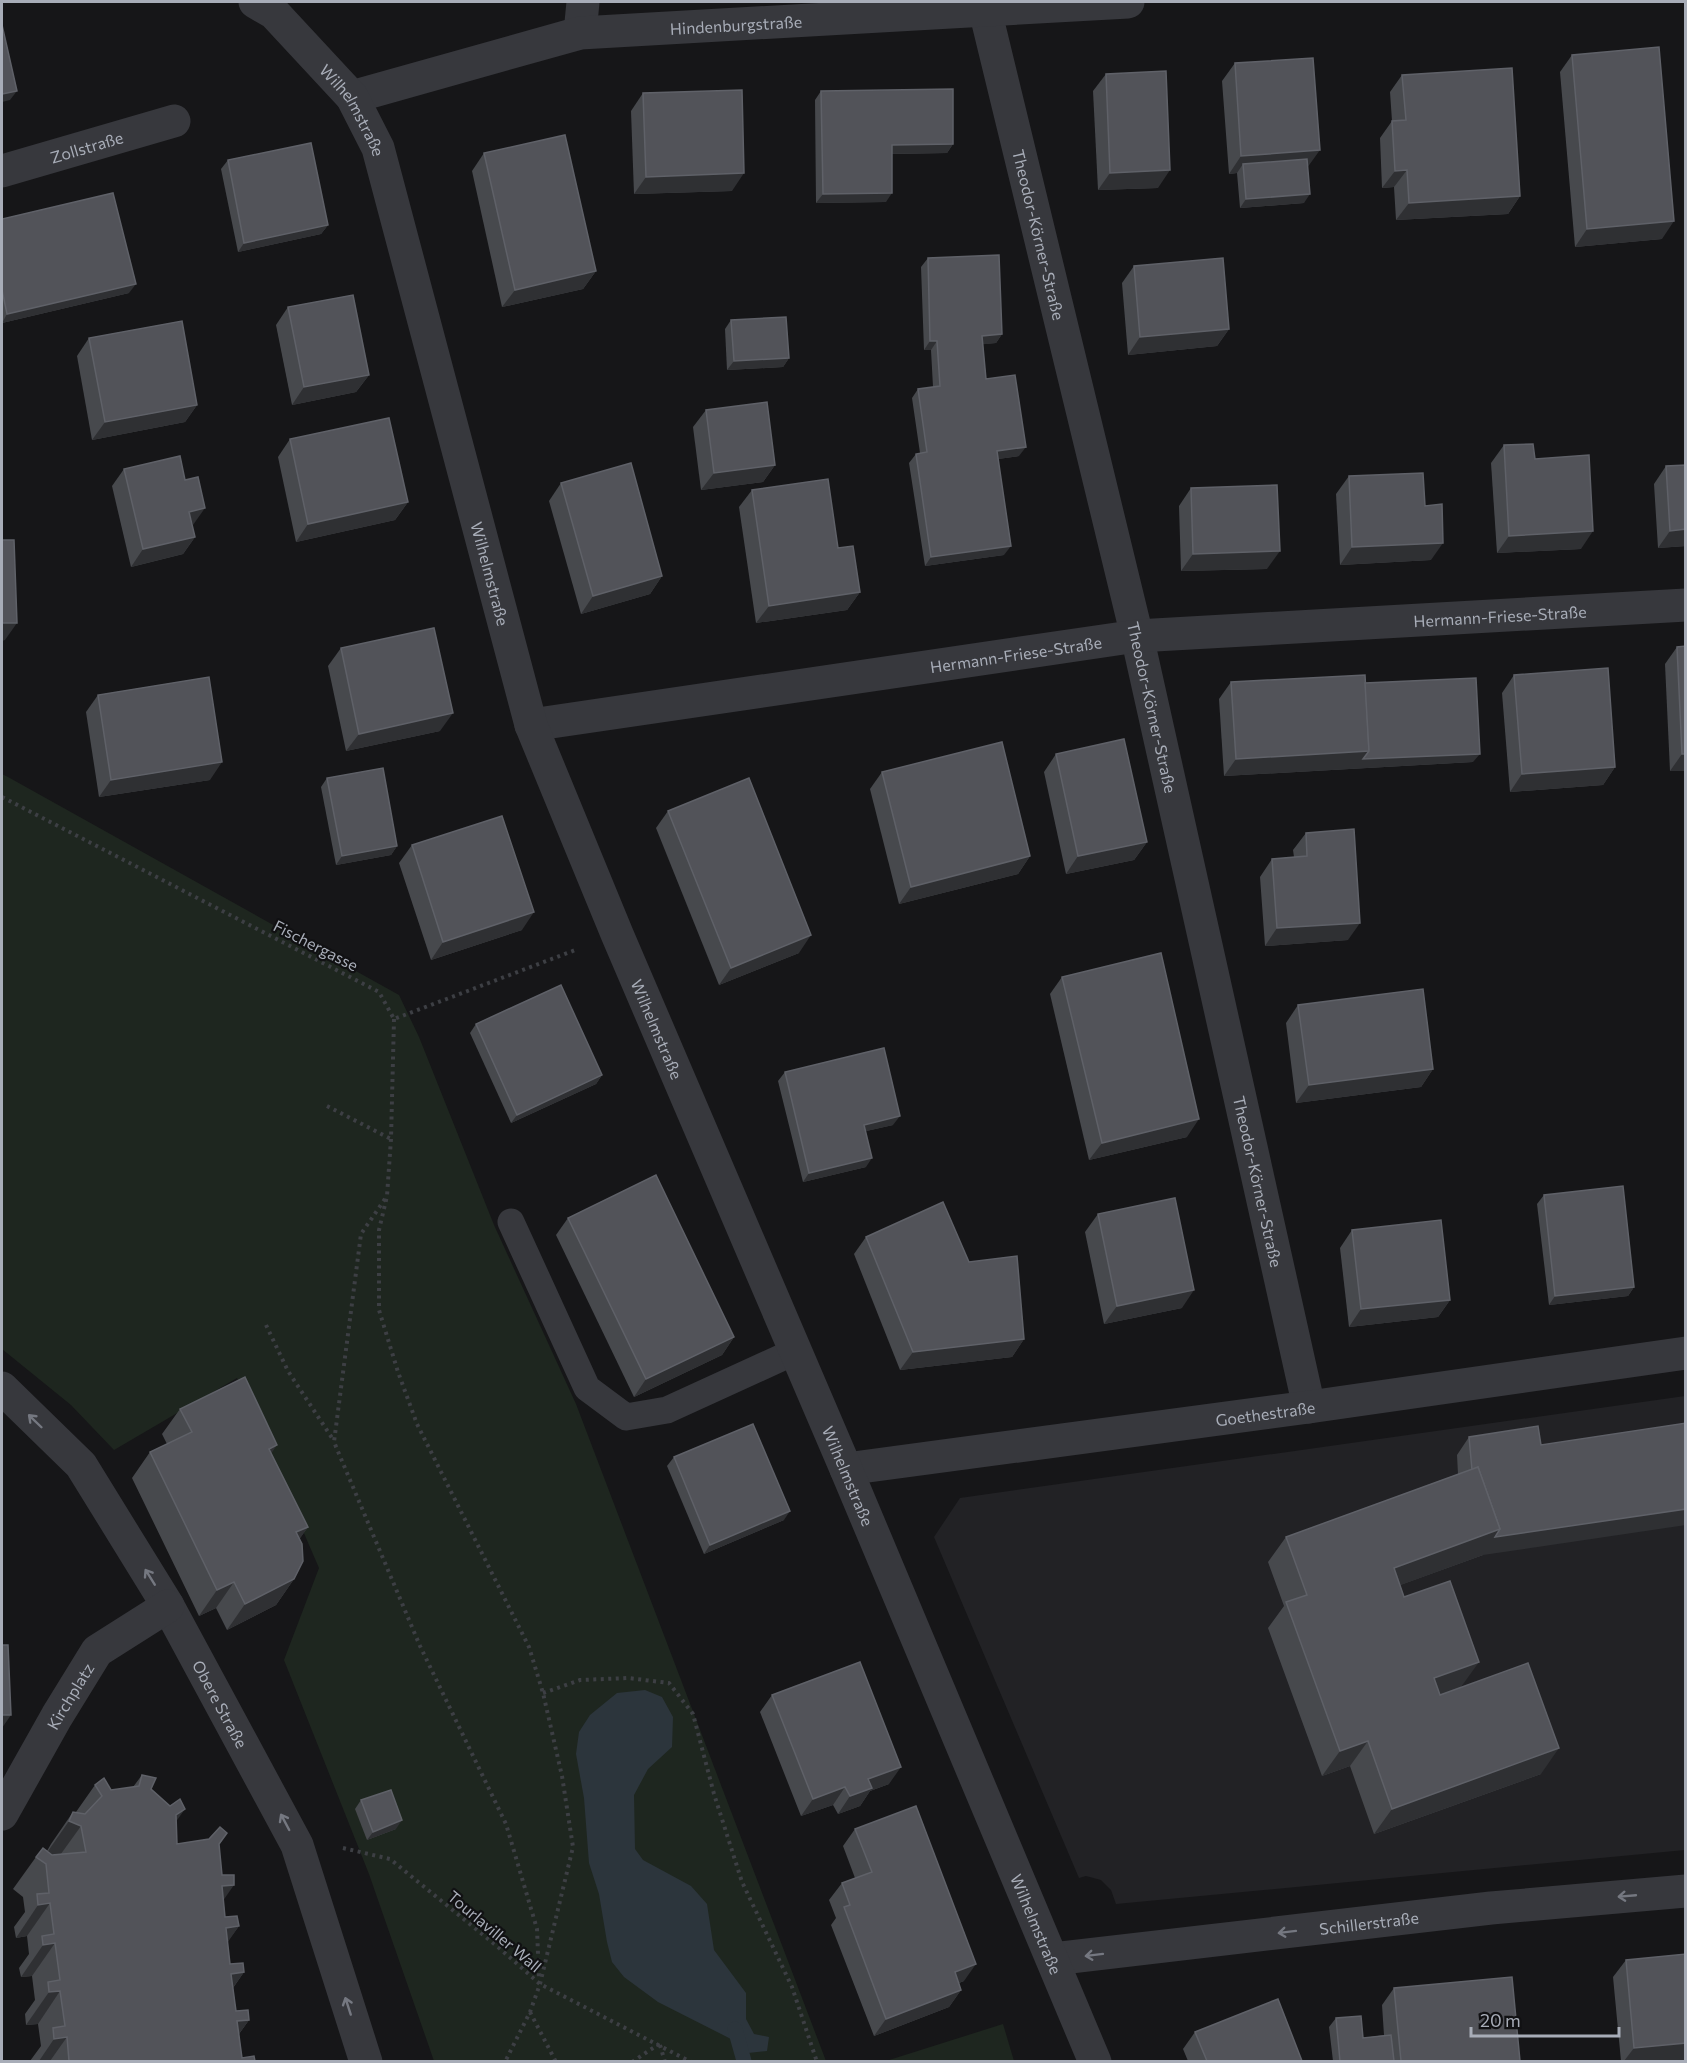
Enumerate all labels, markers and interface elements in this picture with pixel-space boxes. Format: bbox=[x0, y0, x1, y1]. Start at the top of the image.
street label: Hindenburgstraße bbox=[669, 11, 802, 37]
street label: Wilhelmstraße bbox=[316, 60, 389, 158]
street label: Zollstraße bbox=[48, 127, 125, 166]
street label: Theodor-Körner-Straße bbox=[1010, 147, 1069, 322]
street label: Wilhelmstraße bbox=[468, 519, 514, 628]
street label: Hermann-Friese-Straße bbox=[1413, 601, 1587, 630]
street label: Theodor-Körner-Straße bbox=[1124, 620, 1181, 795]
street label: Hermann-Friese-Straße bbox=[929, 632, 1103, 676]
street label: Fischergasse bbox=[271, 916, 361, 974]
street label: Wilhelmstraße bbox=[628, 976, 687, 1082]
street label: Theodor-Körner-Straße bbox=[1230, 1094, 1287, 1269]
street label: Goethestraße bbox=[1214, 1397, 1316, 1429]
one-way arrow bbox=[28, 1414, 43, 1429]
street label: Wilhelmstraße bbox=[819, 1423, 878, 1529]
one-way arrow bbox=[144, 1569, 157, 1586]
street label: Obere Straße bbox=[189, 1656, 252, 1751]
street label: Kirchplatz bbox=[42, 1659, 97, 1733]
one-way arrow bbox=[279, 1814, 291, 1831]
street label: Wilhelmstraße bbox=[1008, 1871, 1066, 1977]
street label: Tourlaviller Wall bbox=[444, 1886, 546, 1976]
one-way arrow bbox=[1618, 1891, 1638, 1902]
street label: Schillerstraße bbox=[1318, 1907, 1420, 1937]
one-way arrow bbox=[1278, 1926, 1298, 1937]
one-way arrow bbox=[1084, 1949, 1104, 1960]
one-way arrow bbox=[342, 1997, 353, 2016]
scale bar bbox=[1471, 2000, 1620, 2038]
text: 20 m bbox=[1480, 2009, 1521, 2031]

